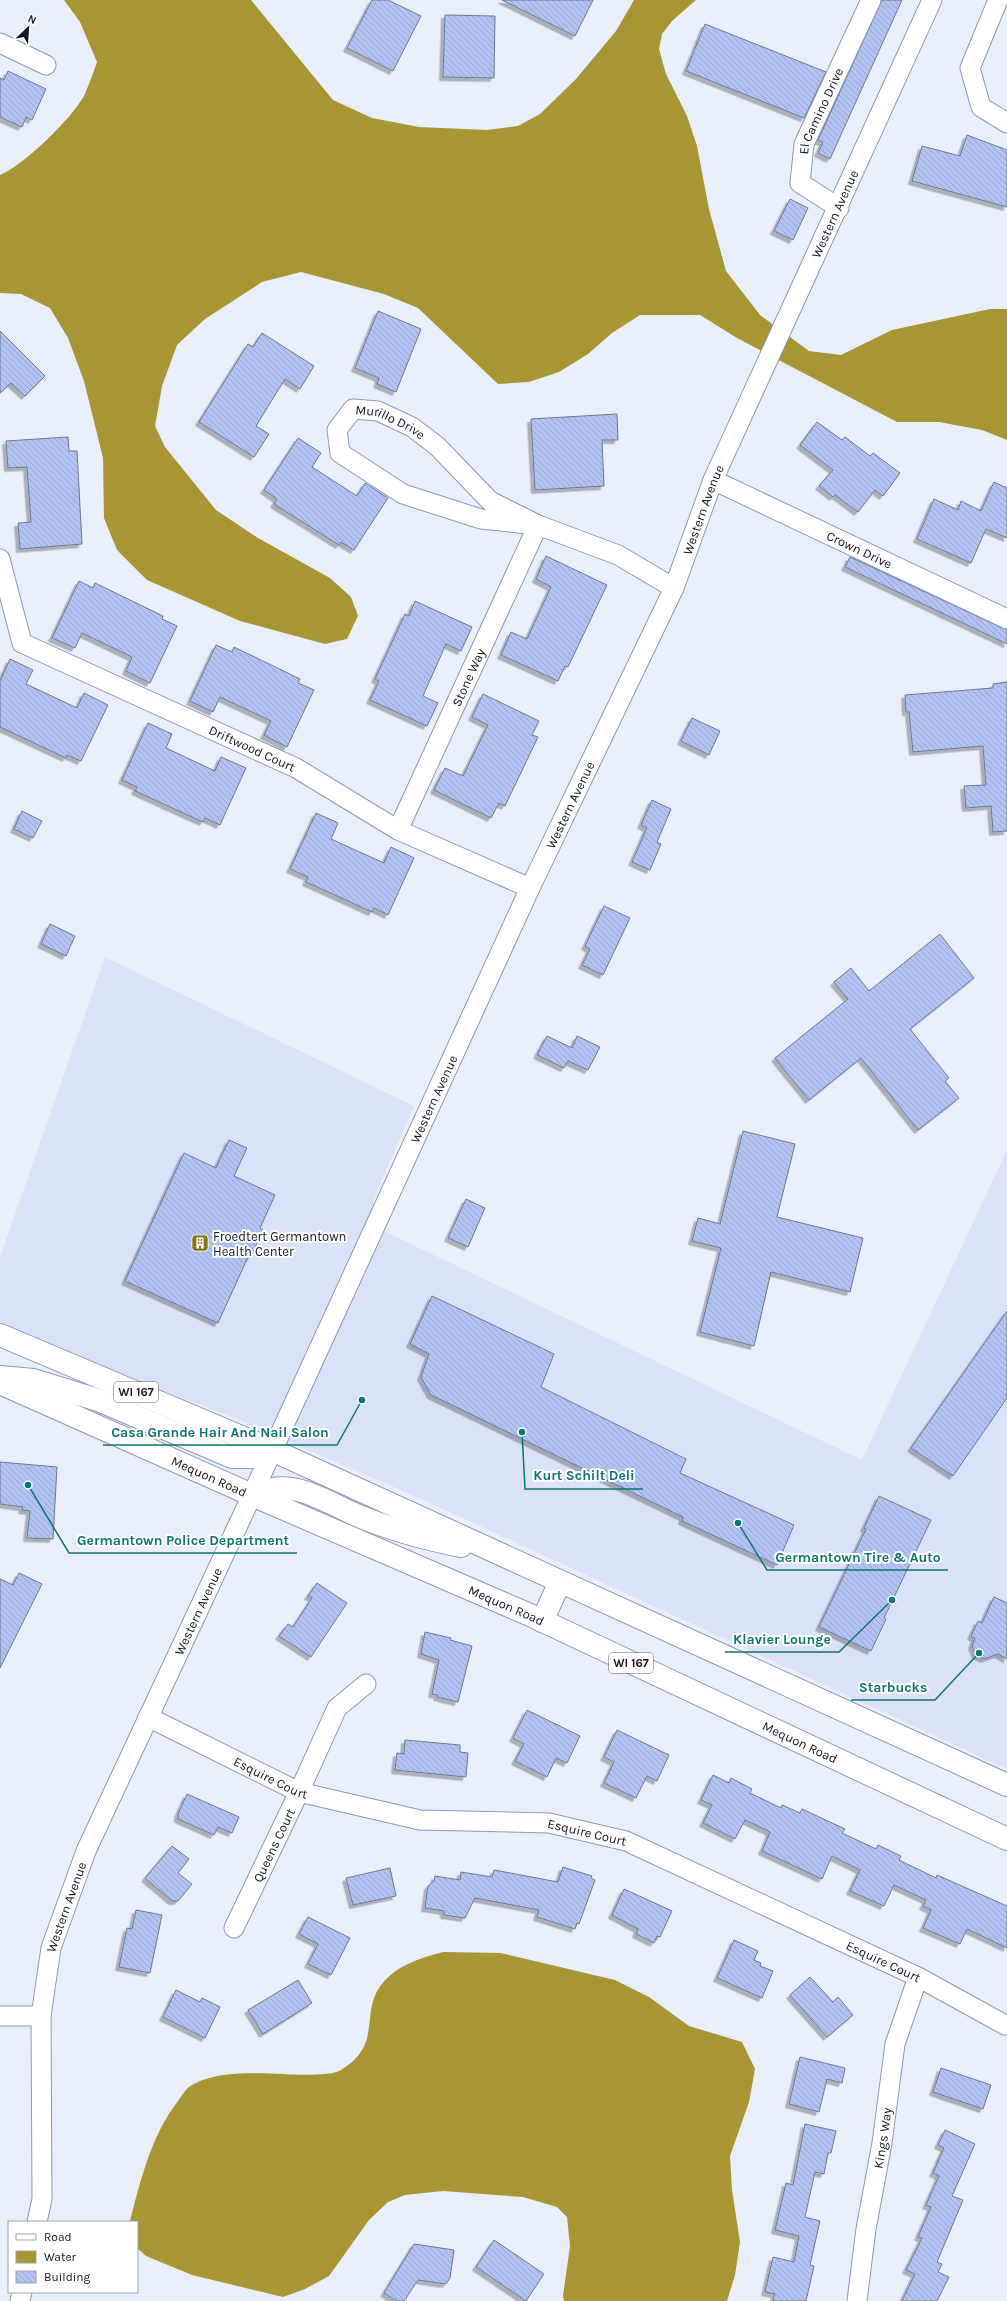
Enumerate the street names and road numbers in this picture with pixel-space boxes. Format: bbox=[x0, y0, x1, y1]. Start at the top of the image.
street label: El Camino Drive bbox=[796, 65, 847, 155]
street label: Western Avenue bbox=[808, 167, 862, 260]
street label: Murillo Drive bbox=[355, 402, 428, 443]
street label: Western Avenue bbox=[680, 462, 727, 557]
street label: Crown Drive bbox=[824, 528, 895, 572]
street label: Stone Way bbox=[449, 646, 488, 709]
street label: Driftwood Court bbox=[206, 722, 298, 775]
street label: Western Avenue bbox=[543, 759, 598, 851]
street label: Western Avenue bbox=[407, 1052, 461, 1145]
road number: WI 167 bbox=[114, 1382, 158, 1402]
street label: Mequon Road bbox=[169, 1453, 249, 1500]
street label: Western Avenue bbox=[171, 1565, 225, 1658]
street label: Mequon Road bbox=[466, 1582, 547, 1629]
road number: WI 167 bbox=[609, 1653, 653, 1673]
street label: Mequon Road bbox=[760, 1718, 840, 1766]
street label: Esquire Court bbox=[231, 1754, 309, 1802]
street label: Queens Court bbox=[250, 1806, 298, 1885]
street label: Esquire Court bbox=[546, 1816, 628, 1849]
street label: Western Avenue bbox=[43, 1860, 90, 1954]
street label: Esquire Court bbox=[844, 1938, 923, 1985]
street label: Kings Way bbox=[870, 2107, 895, 2170]

